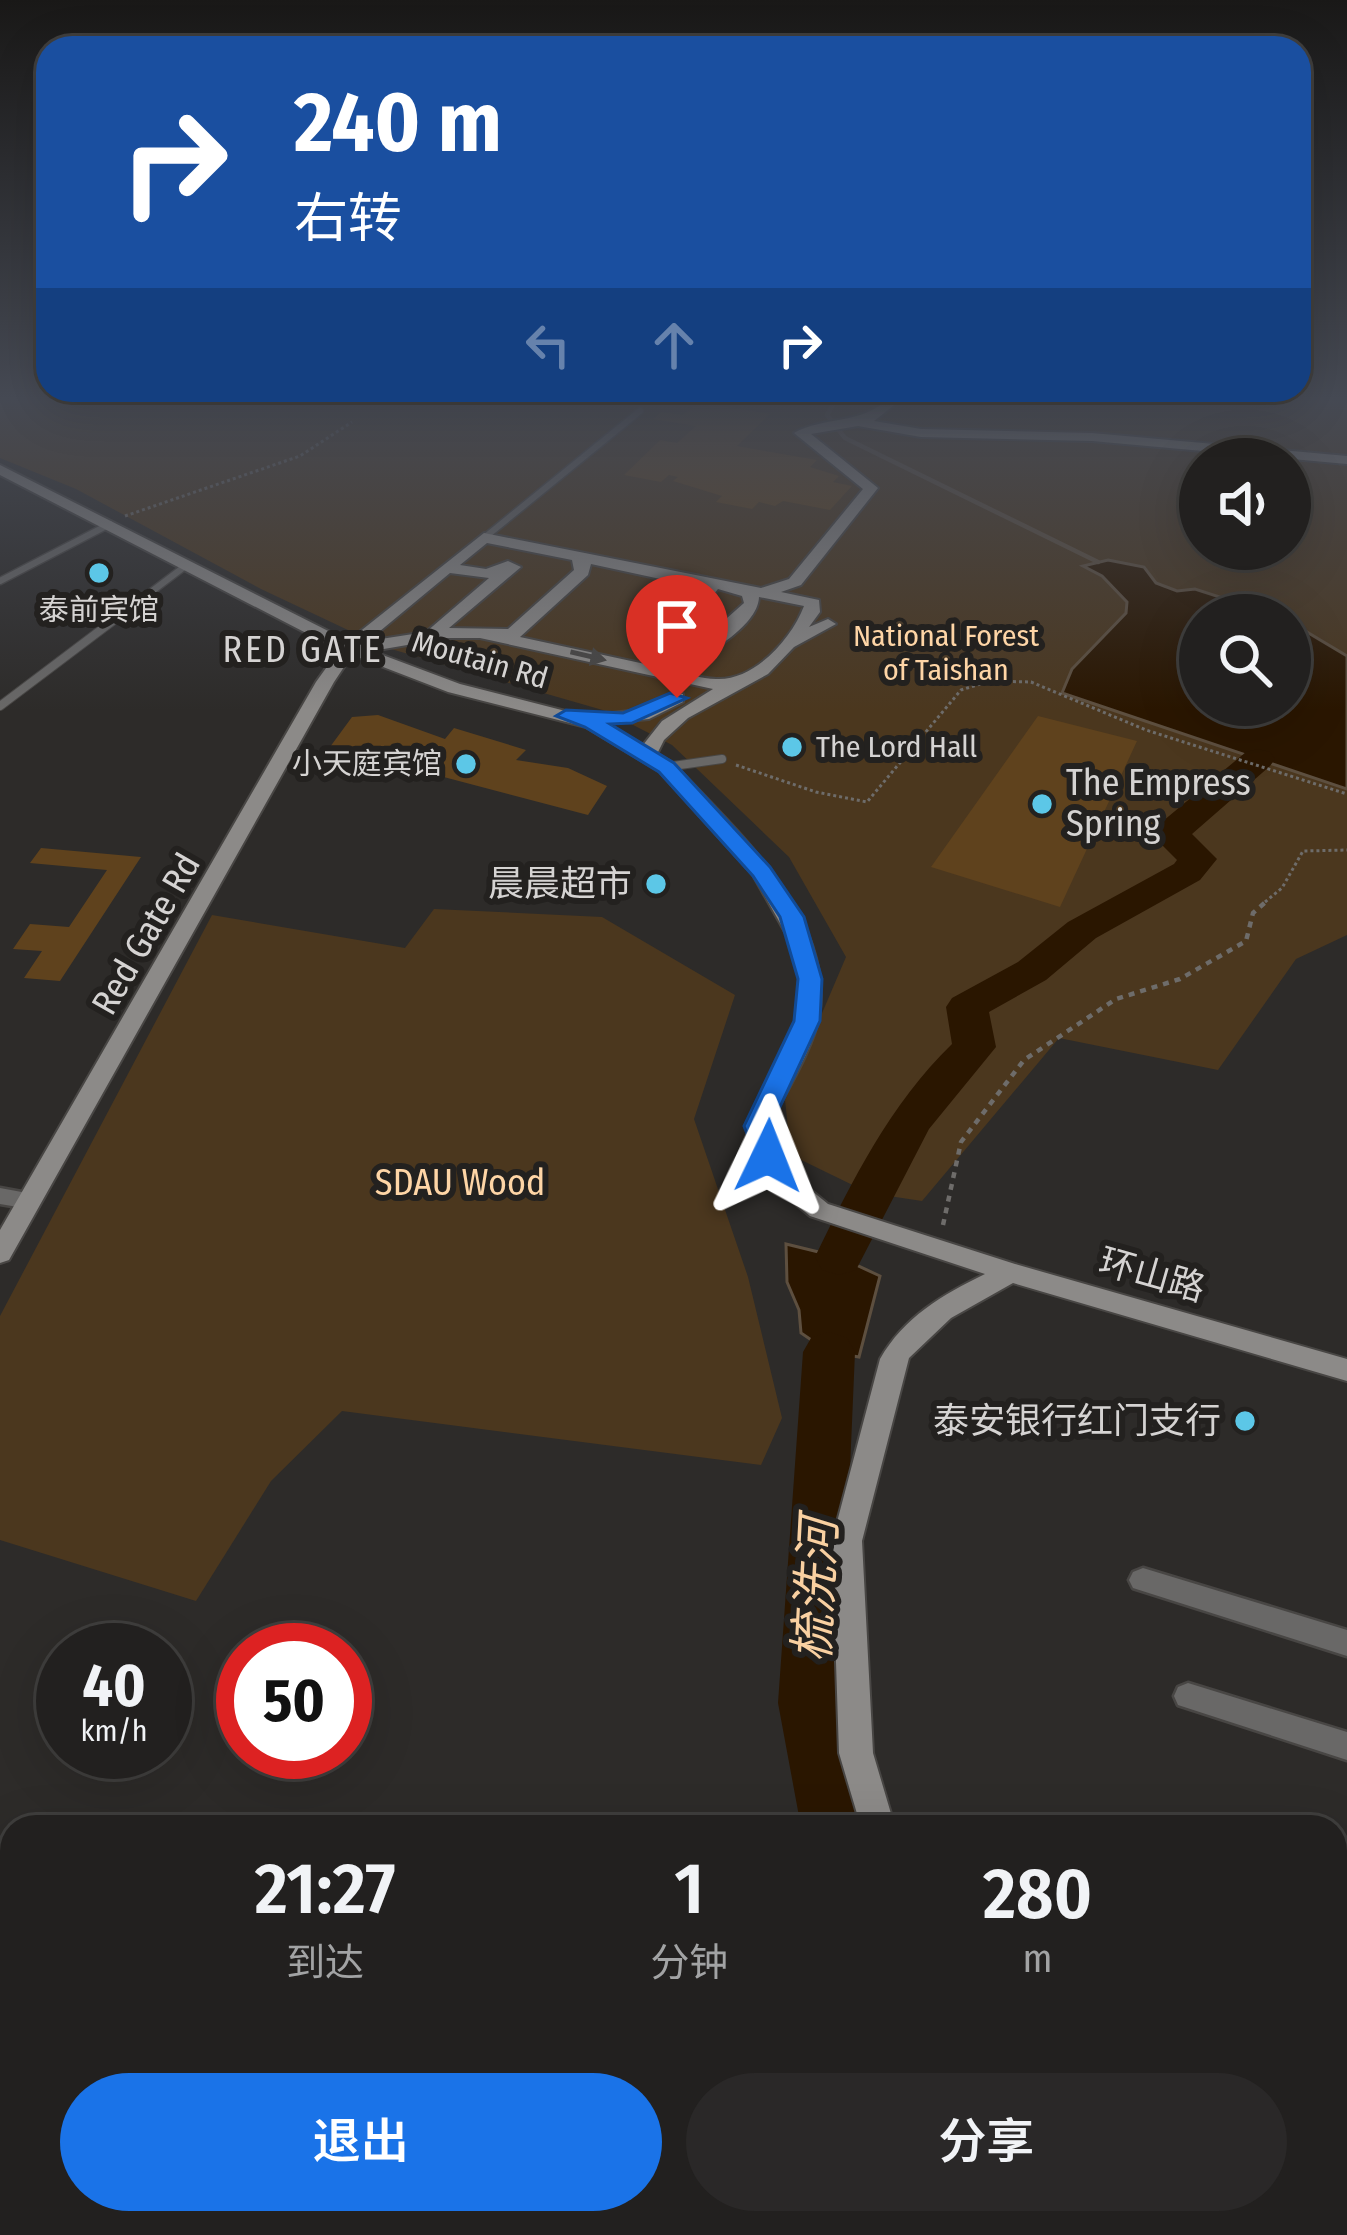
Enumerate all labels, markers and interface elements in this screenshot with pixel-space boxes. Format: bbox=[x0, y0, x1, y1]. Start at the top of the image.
text: 240 m bbox=[294, 72, 502, 173]
icon: right bbox=[96, 84, 252, 240]
text: 右转 bbox=[294, 187, 402, 251]
icon: left bbox=[515, 312, 581, 378]
icon: ahead bbox=[641, 312, 707, 378]
icon: right bbox=[767, 312, 833, 378]
map controls bbox=[1179, 438, 1311, 726]
button: sound bbox=[1179, 438, 1311, 570]
marker: 泰前宾馆 bbox=[86, 560, 112, 586]
pin bbox=[626, 575, 728, 698]
place label: 泰前宾馆 bbox=[39, 592, 159, 628]
icon: arrive bbox=[644, 593, 710, 659]
button: search bbox=[1179, 594, 1311, 726]
park label: National Forest of Taishan bbox=[853, 618, 1039, 688]
street label: Moutain Rd bbox=[408, 623, 552, 697]
district label: RED GATE bbox=[222, 628, 384, 672]
one-way arrow bbox=[570, 648, 608, 667]
place label: The Lord Hall bbox=[816, 729, 977, 765]
marker: The Lord Hall bbox=[779, 734, 805, 760]
place label: 小天庭宾馆 bbox=[292, 746, 442, 782]
marker: 小天庭宾馆 bbox=[453, 751, 479, 777]
place label: The Empress Spring bbox=[1066, 761, 1251, 846]
marker: The Empress Spring bbox=[1029, 791, 1055, 817]
street label: Red Gate Rd bbox=[82, 846, 210, 1022]
place label: 晨晨超市 bbox=[488, 862, 632, 906]
marker: 晨晨超市 bbox=[643, 871, 669, 897]
position arrow bbox=[705, 1093, 831, 1219]
park label: SDAU Wood bbox=[375, 1161, 545, 1205]
street label: 环山路 bbox=[1094, 1239, 1210, 1311]
place label: 泰安银行红门支行 bbox=[933, 1399, 1221, 1443]
marker: 泰安银行红门支行 bbox=[1232, 1408, 1258, 1434]
water label: 梳洗河 bbox=[783, 1509, 849, 1663]
speed limit sign: 50 bbox=[216, 1623, 372, 1779]
text: 40 bbox=[82, 1650, 146, 1722]
text: km/h bbox=[81, 1713, 147, 1749]
text: 21:27 bbox=[255, 1846, 396, 1932]
text: 1 bbox=[674, 1846, 704, 1932]
text: 280 bbox=[983, 1851, 1092, 1937]
text: m bbox=[1023, 1936, 1053, 1982]
text: 到达 bbox=[286, 1940, 364, 1986]
text: 分钟 bbox=[650, 1940, 728, 1986]
button: 退出 bbox=[60, 2073, 662, 2211]
button: 分享 bbox=[686, 2073, 1287, 2211]

